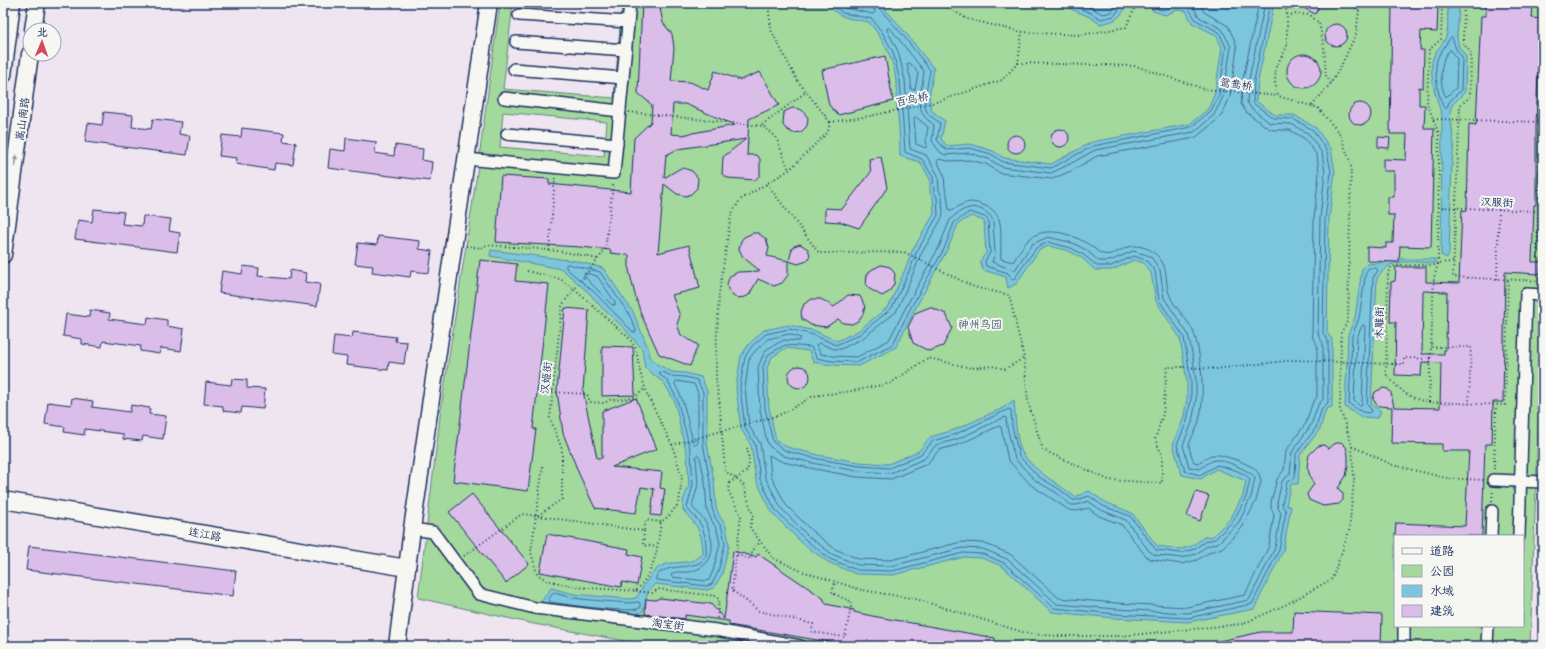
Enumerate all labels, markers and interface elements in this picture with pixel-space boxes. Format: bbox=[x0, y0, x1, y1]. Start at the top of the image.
north arrow bbox=[22, 22, 62, 62]
text: 北 bbox=[37, 24, 48, 42]
street label: 鸳鸯桥 bbox=[1218, 74, 1253, 96]
street label: 百鸟桥 bbox=[894, 88, 930, 112]
street label: 嵩山南路 bbox=[11, 96, 35, 142]
one-way arrow bbox=[13, 155, 19, 167]
street label: 汉服街 bbox=[1480, 193, 1515, 213]
street label: 木雕街 bbox=[1371, 305, 1389, 340]
park label: 神州鸟园 bbox=[958, 316, 1002, 334]
street label: 汉姬街 bbox=[536, 360, 558, 395]
street label: 连江路 bbox=[187, 523, 223, 547]
legend bbox=[1394, 535, 1524, 627]
text: 道路 bbox=[1430, 542, 1454, 561]
text: 公园 bbox=[1430, 562, 1454, 581]
text: 水域 bbox=[1430, 582, 1454, 601]
text: 建筑 bbox=[1430, 602, 1454, 621]
street label: 淘宝街 bbox=[650, 614, 686, 636]

